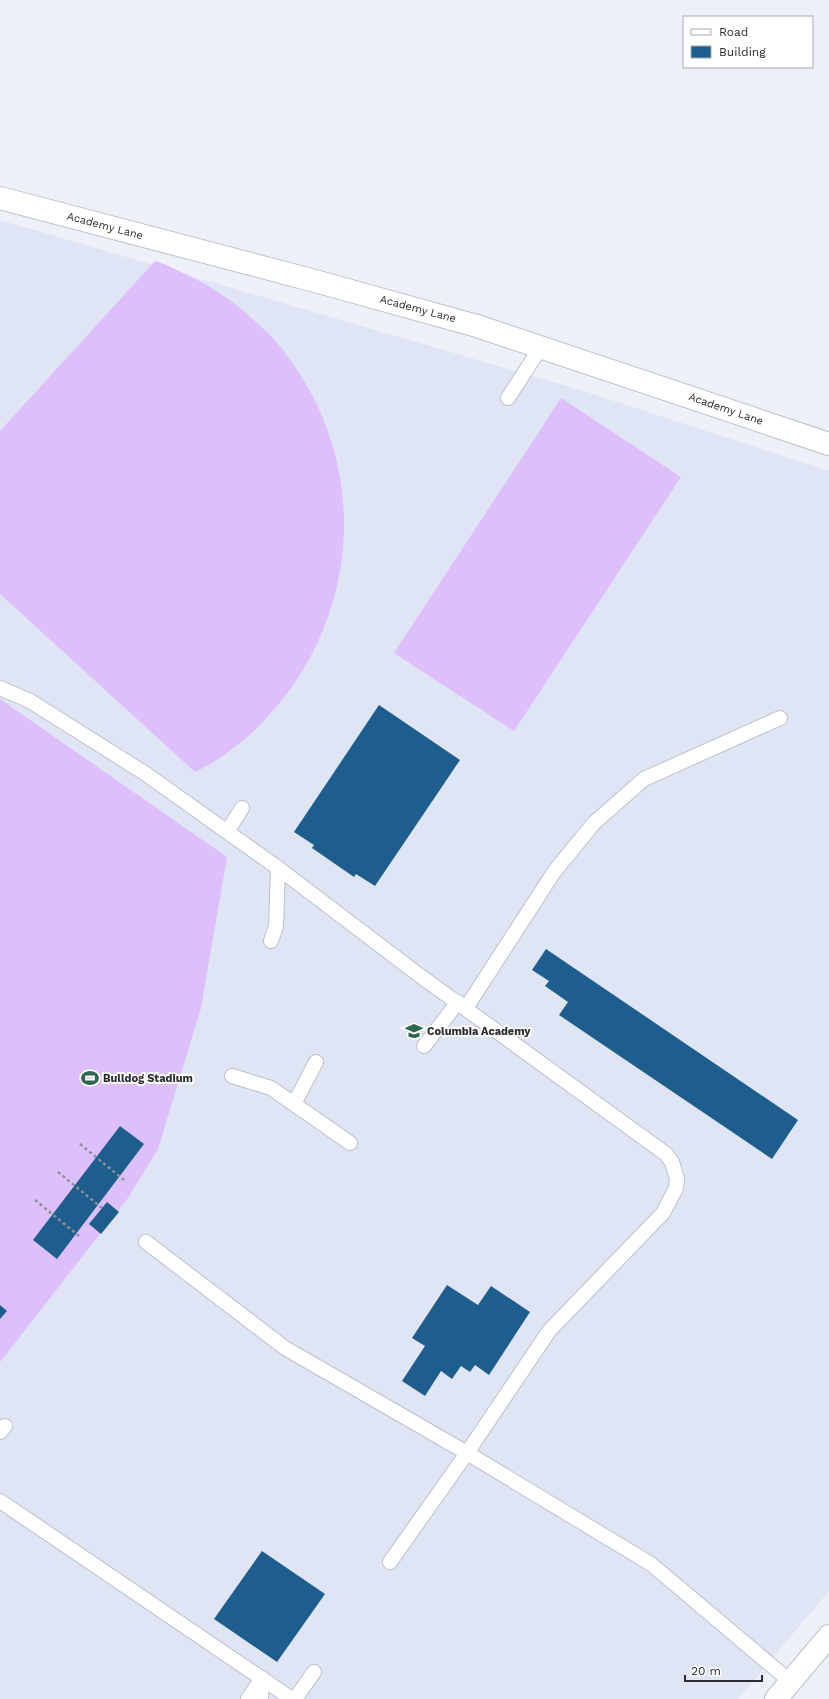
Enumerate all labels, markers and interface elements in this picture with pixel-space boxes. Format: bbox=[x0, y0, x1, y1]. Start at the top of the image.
legend bbox=[683, 16, 813, 68]
text: Road bbox=[719, 25, 748, 39]
text: Building bbox=[719, 45, 766, 59]
street label: Academy Lane bbox=[66, 210, 144, 242]
street label: Academy Lane bbox=[379, 293, 457, 325]
street label: Academy Lane bbox=[687, 390, 765, 428]
school or university icon: Columbia Academy bbox=[404, 1021, 424, 1041]
place label: Columbia Academy bbox=[427, 1025, 531, 1038]
sports icon: Bulldog Stadium bbox=[80, 1068, 100, 1088]
place label: Bulldog Stadium bbox=[103, 1072, 193, 1085]
scale bar bbox=[685, 1657, 762, 1683]
text: 20 m bbox=[691, 1664, 721, 1678]

